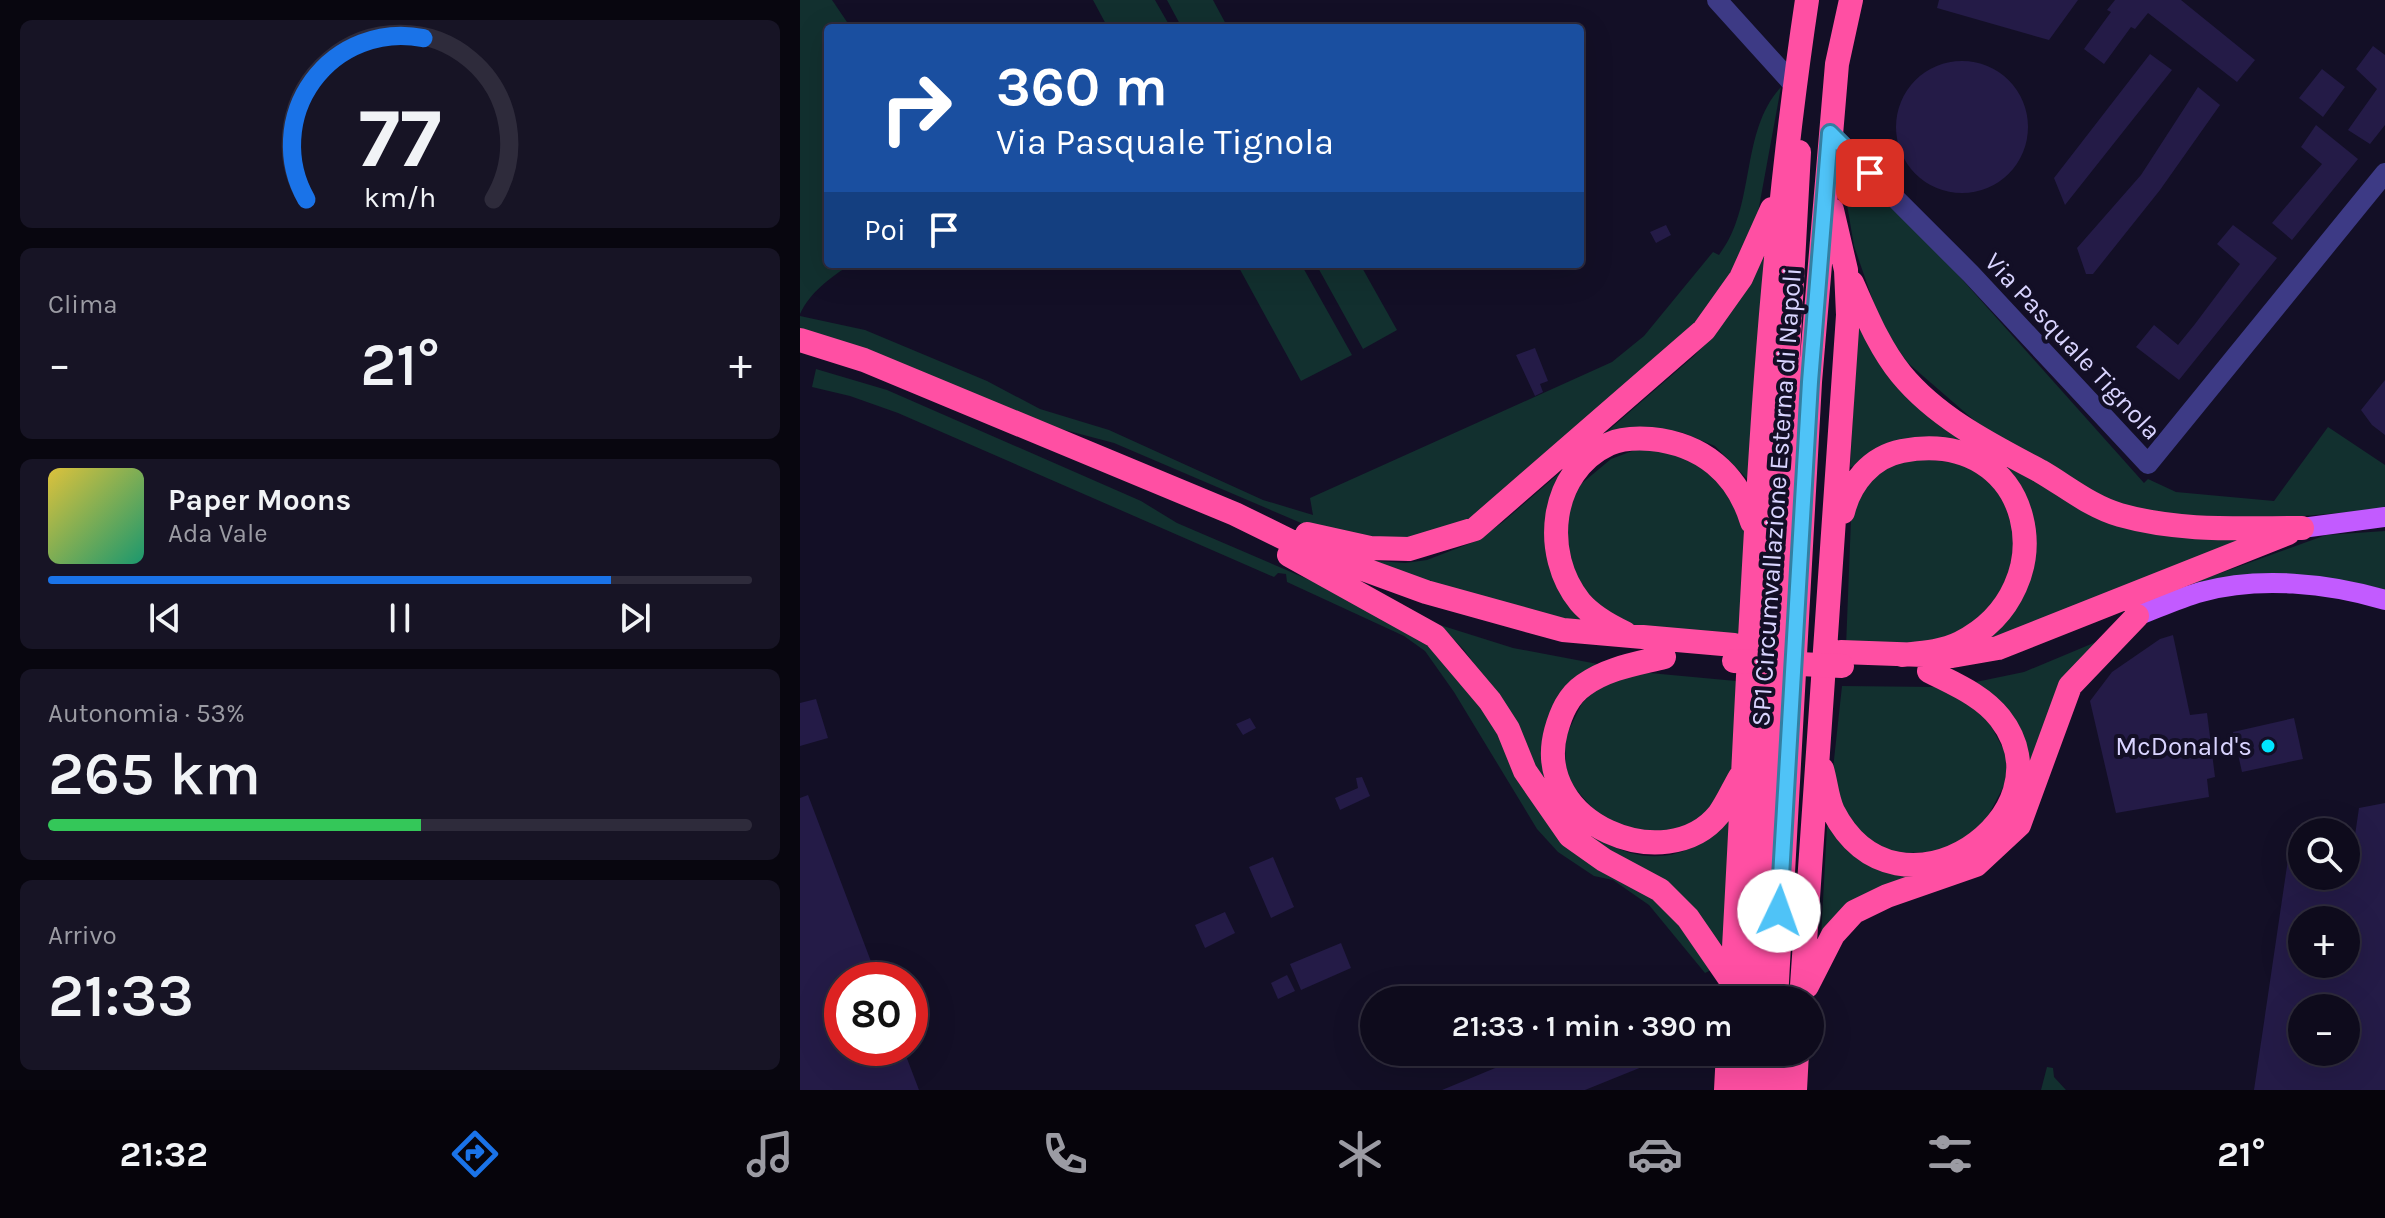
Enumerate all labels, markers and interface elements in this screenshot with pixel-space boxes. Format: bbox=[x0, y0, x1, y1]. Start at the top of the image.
text: 360 m bbox=[996, 54, 1168, 119]
icon: right bbox=[864, 56, 968, 160]
text: 77 bbox=[359, 90, 441, 187]
text: Via Pasquale Tignola bbox=[996, 121, 1334, 163]
pin bbox=[1836, 139, 1904, 207]
icon: arrive bbox=[1848, 151, 1892, 195]
text: km/h bbox=[364, 181, 436, 214]
icon: arrive bbox=[922, 208, 966, 252]
text: Poi bbox=[864, 212, 906, 248]
street label: Via Pasquale Tignola bbox=[1978, 246, 2167, 446]
street label: SP1 Circumvallazione Esterna di Napoli bbox=[1745, 266, 1808, 728]
text: Clima bbox=[48, 289, 118, 320]
text: 21° bbox=[360, 330, 440, 400]
text: − bbox=[48, 339, 71, 390]
text: + bbox=[729, 339, 752, 390]
text: Paper Moons bbox=[168, 482, 351, 518]
text: Ada Vale bbox=[168, 518, 268, 549]
icon: previous bbox=[143, 596, 187, 640]
icon: pause bbox=[378, 596, 422, 640]
icon: next bbox=[613, 596, 657, 640]
text: Autonomia · 53% bbox=[48, 698, 245, 729]
place label: McDonald's bbox=[2115, 731, 2252, 762]
marker: McDonald's bbox=[2259, 737, 2277, 755]
text: 265 km bbox=[48, 739, 261, 809]
map controls bbox=[2288, 818, 2360, 1066]
button: search bbox=[2288, 818, 2360, 890]
position arrow bbox=[1737, 869, 1821, 953]
button: + bbox=[2288, 906, 2360, 978]
text: Arrivo bbox=[48, 920, 117, 951]
text: 21:33 bbox=[48, 961, 194, 1031]
speed limit sign: 80 bbox=[824, 962, 928, 1066]
button: − bbox=[2288, 994, 2360, 1066]
text: 21:33 · 1 min · 390 m bbox=[1452, 1008, 1732, 1044]
icon: directions bbox=[447, 1126, 503, 1182]
icon: music bbox=[742, 1126, 798, 1182]
icon: phone bbox=[1037, 1126, 1093, 1182]
icon: climate bbox=[1332, 1126, 1388, 1182]
icon: car bbox=[1627, 1126, 1683, 1182]
icon: filters bbox=[1922, 1126, 1978, 1182]
text: 21:32 bbox=[119, 1133, 208, 1175]
text: 21° bbox=[2217, 1133, 2265, 1175]

